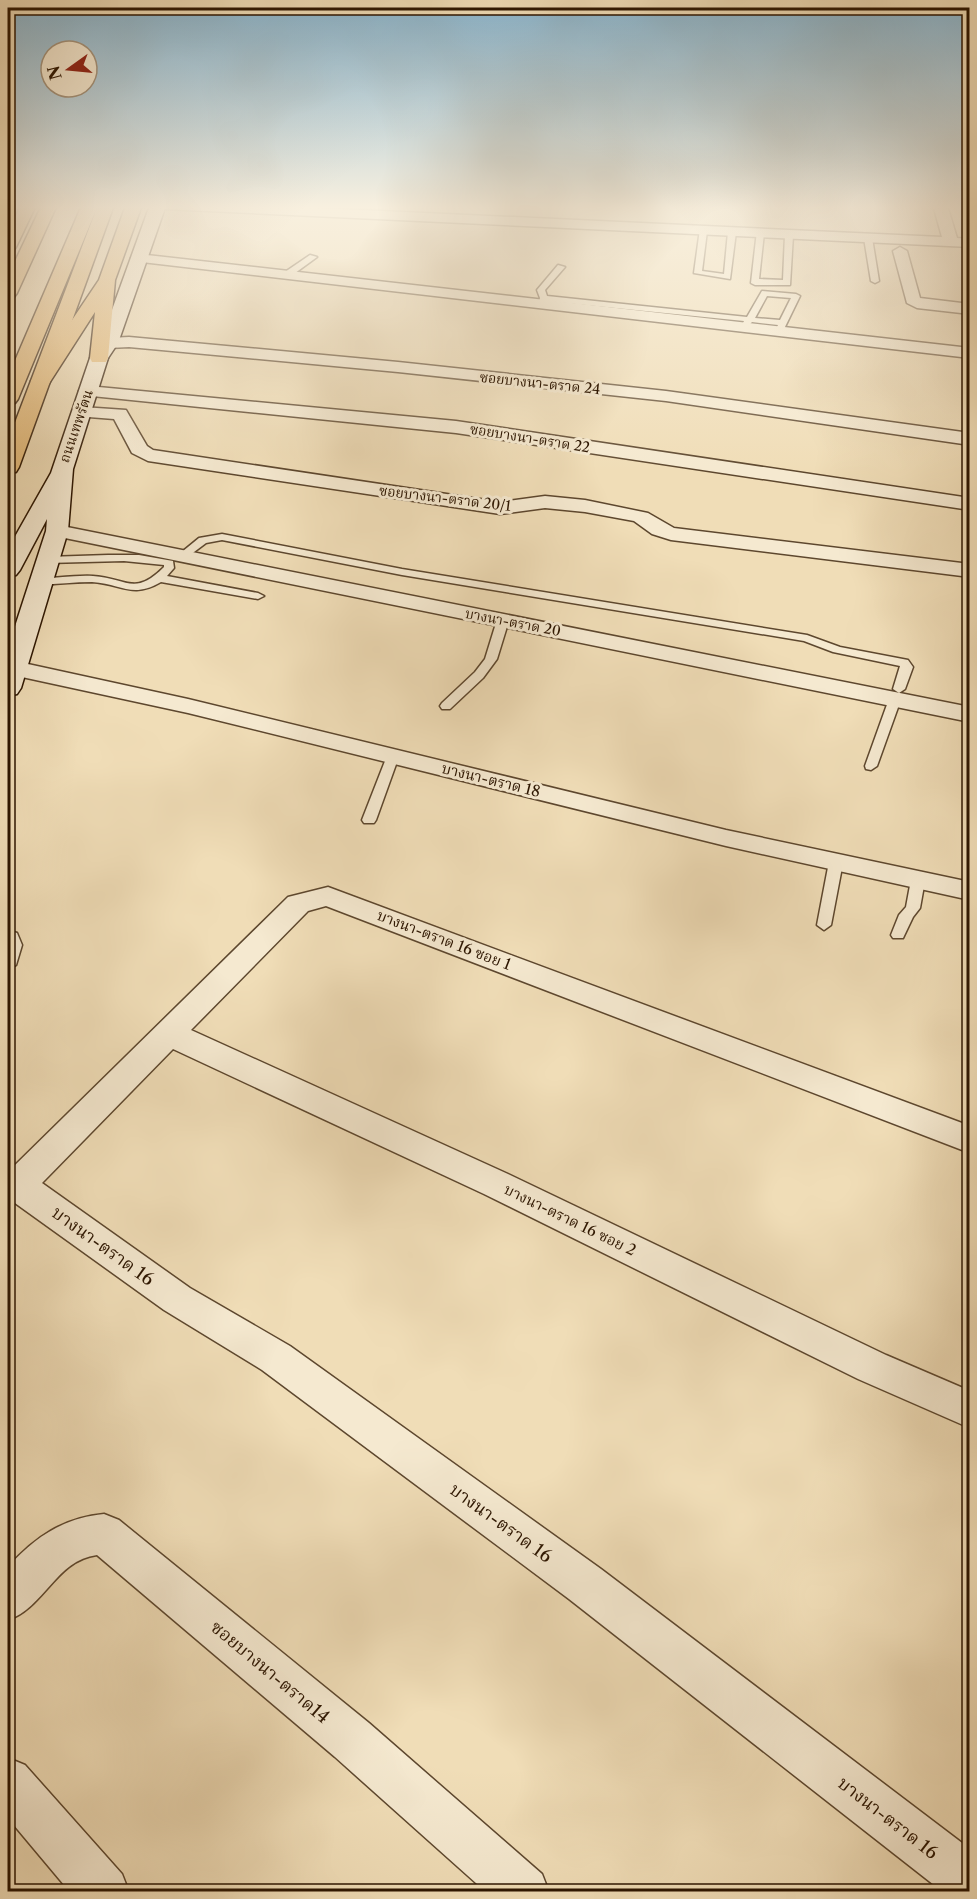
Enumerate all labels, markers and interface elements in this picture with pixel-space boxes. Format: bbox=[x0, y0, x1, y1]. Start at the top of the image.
north arrow bbox=[39, 39, 99, 99]
text: N bbox=[43, 63, 66, 82]
street label: ซอยบางนา-ตราด 24 bbox=[479, 368, 601, 398]
street label: ถนนเทพรัตน bbox=[55, 387, 97, 465]
street label: ซอยบางนา-ตราด 22 bbox=[469, 420, 591, 456]
street label: ซอยบางนา-ตราด 20/1 bbox=[378, 481, 512, 515]
street label: บางนา-ตราด 20 bbox=[464, 604, 562, 640]
street label: บางนา-ตราด 18 bbox=[440, 758, 543, 801]
street label: บางนา-ตราด 16 ซอย 1 bbox=[374, 905, 514, 974]
street label: บางนา-ตราด 16 ซอย 2 bbox=[501, 1179, 639, 1260]
street label: บางนา-ตราด 16 bbox=[48, 1202, 158, 1290]
street label: บางนา-ตราด 16 bbox=[446, 1479, 556, 1567]
street label: ซอยบางนา-ตราด14 bbox=[206, 1616, 334, 1728]
street label: บางนา-ตราด 16 bbox=[834, 1772, 942, 1864]

